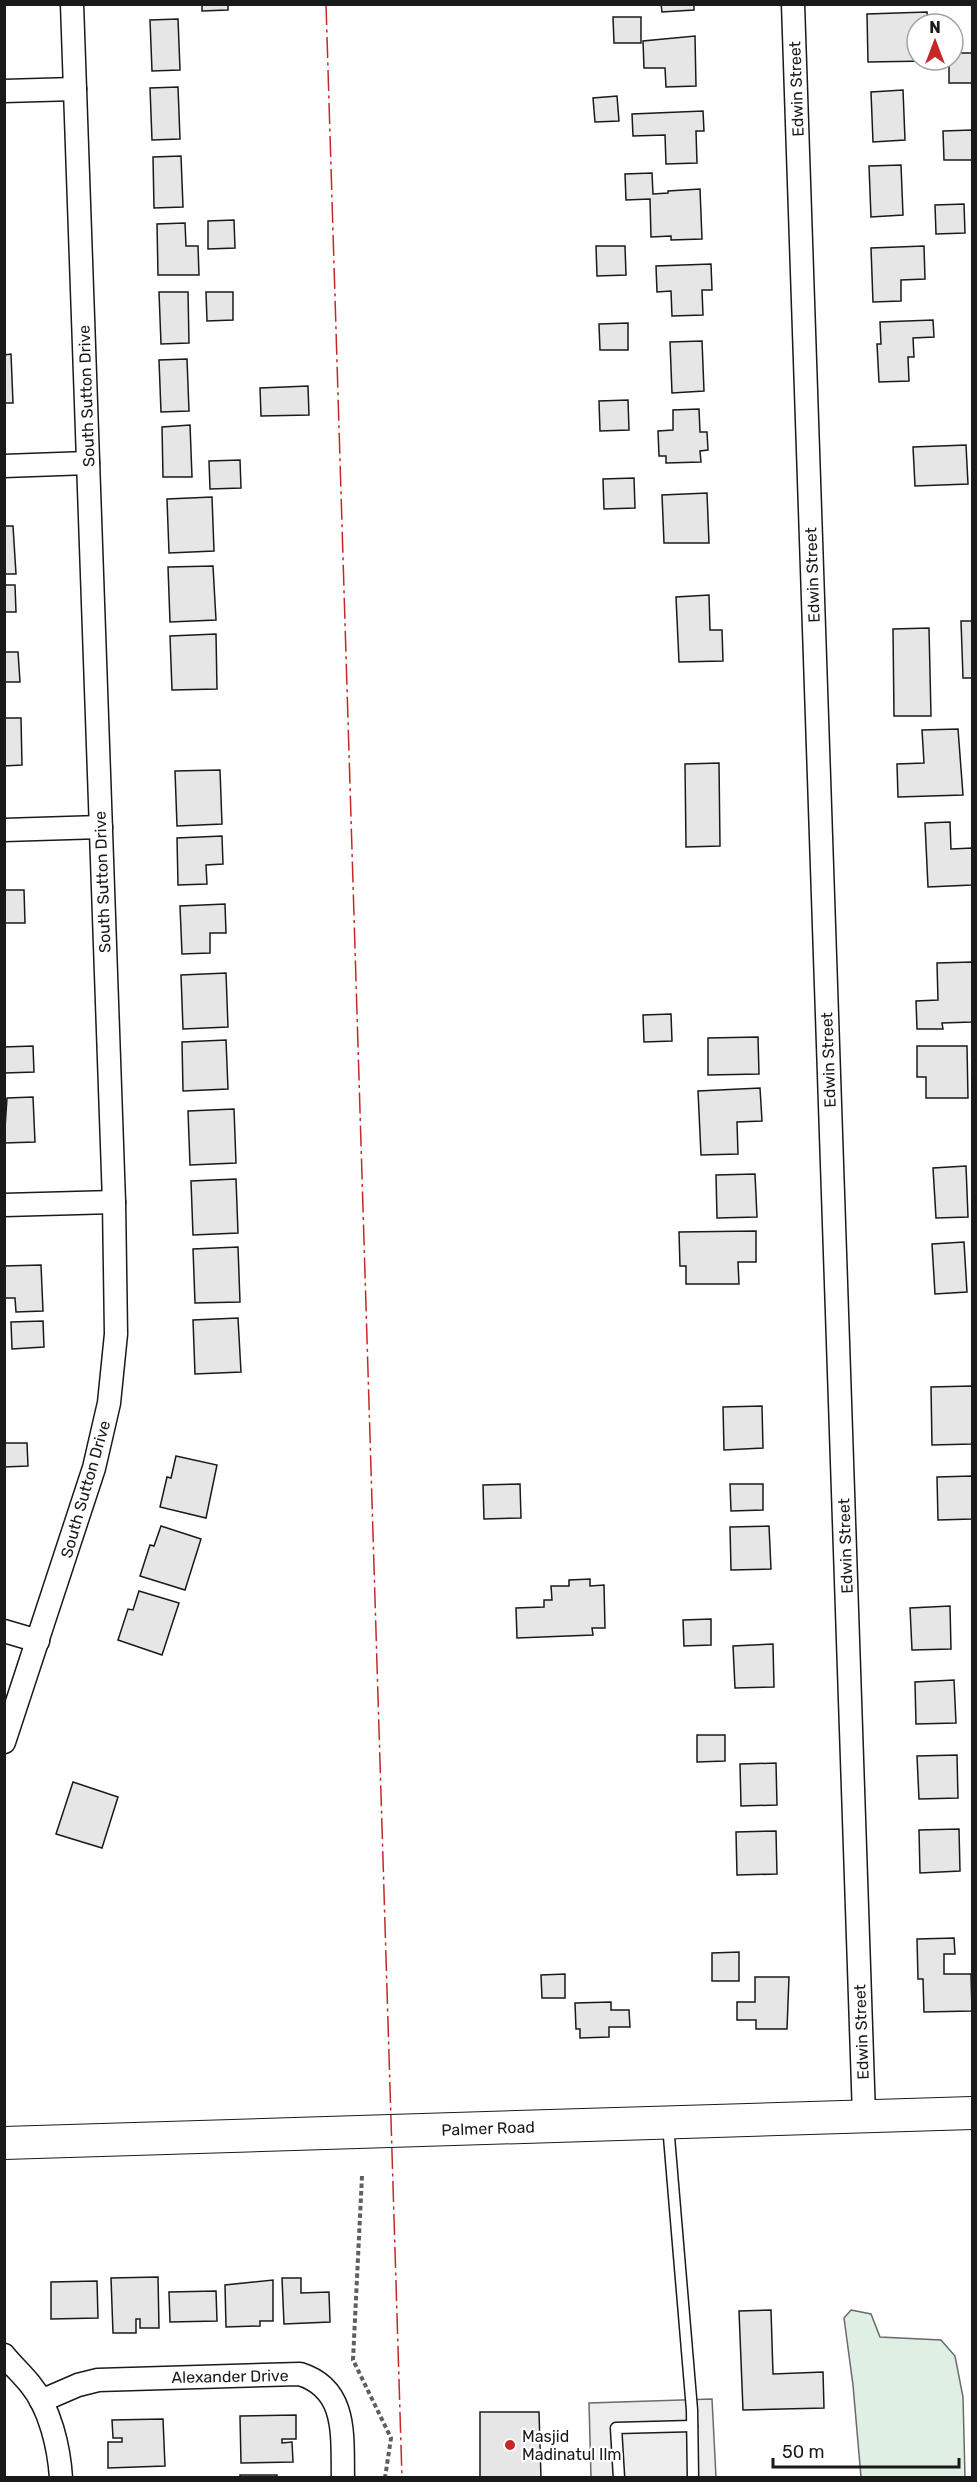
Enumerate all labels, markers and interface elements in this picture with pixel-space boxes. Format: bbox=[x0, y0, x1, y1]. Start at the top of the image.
north arrow bbox=[905, 12, 965, 72]
text: N bbox=[929, 18, 941, 37]
street label: Edwin Street bbox=[785, 41, 808, 137]
street label: South Sutton Drive bbox=[75, 325, 98, 467]
street label: Edwin Street bbox=[801, 527, 824, 623]
street label: South Sutton Drive bbox=[91, 811, 114, 953]
street label: Edwin Street bbox=[817, 1012, 840, 1108]
street label: South Sutton Drive bbox=[57, 1418, 114, 1560]
street label: Edwin Street bbox=[834, 1498, 857, 1594]
street label: Edwin Street bbox=[850, 1984, 873, 2080]
street label: Palmer Road bbox=[441, 2117, 535, 2140]
street label: Alexander Drive bbox=[171, 2366, 289, 2387]
place label: Masjid Madinatul Ilm bbox=[522, 2427, 622, 2464]
scale bar bbox=[773, 2431, 959, 2469]
marker: Masjid Madinatul Ilm bbox=[503, 2438, 517, 2452]
text: 50 m bbox=[782, 2441, 825, 2463]

